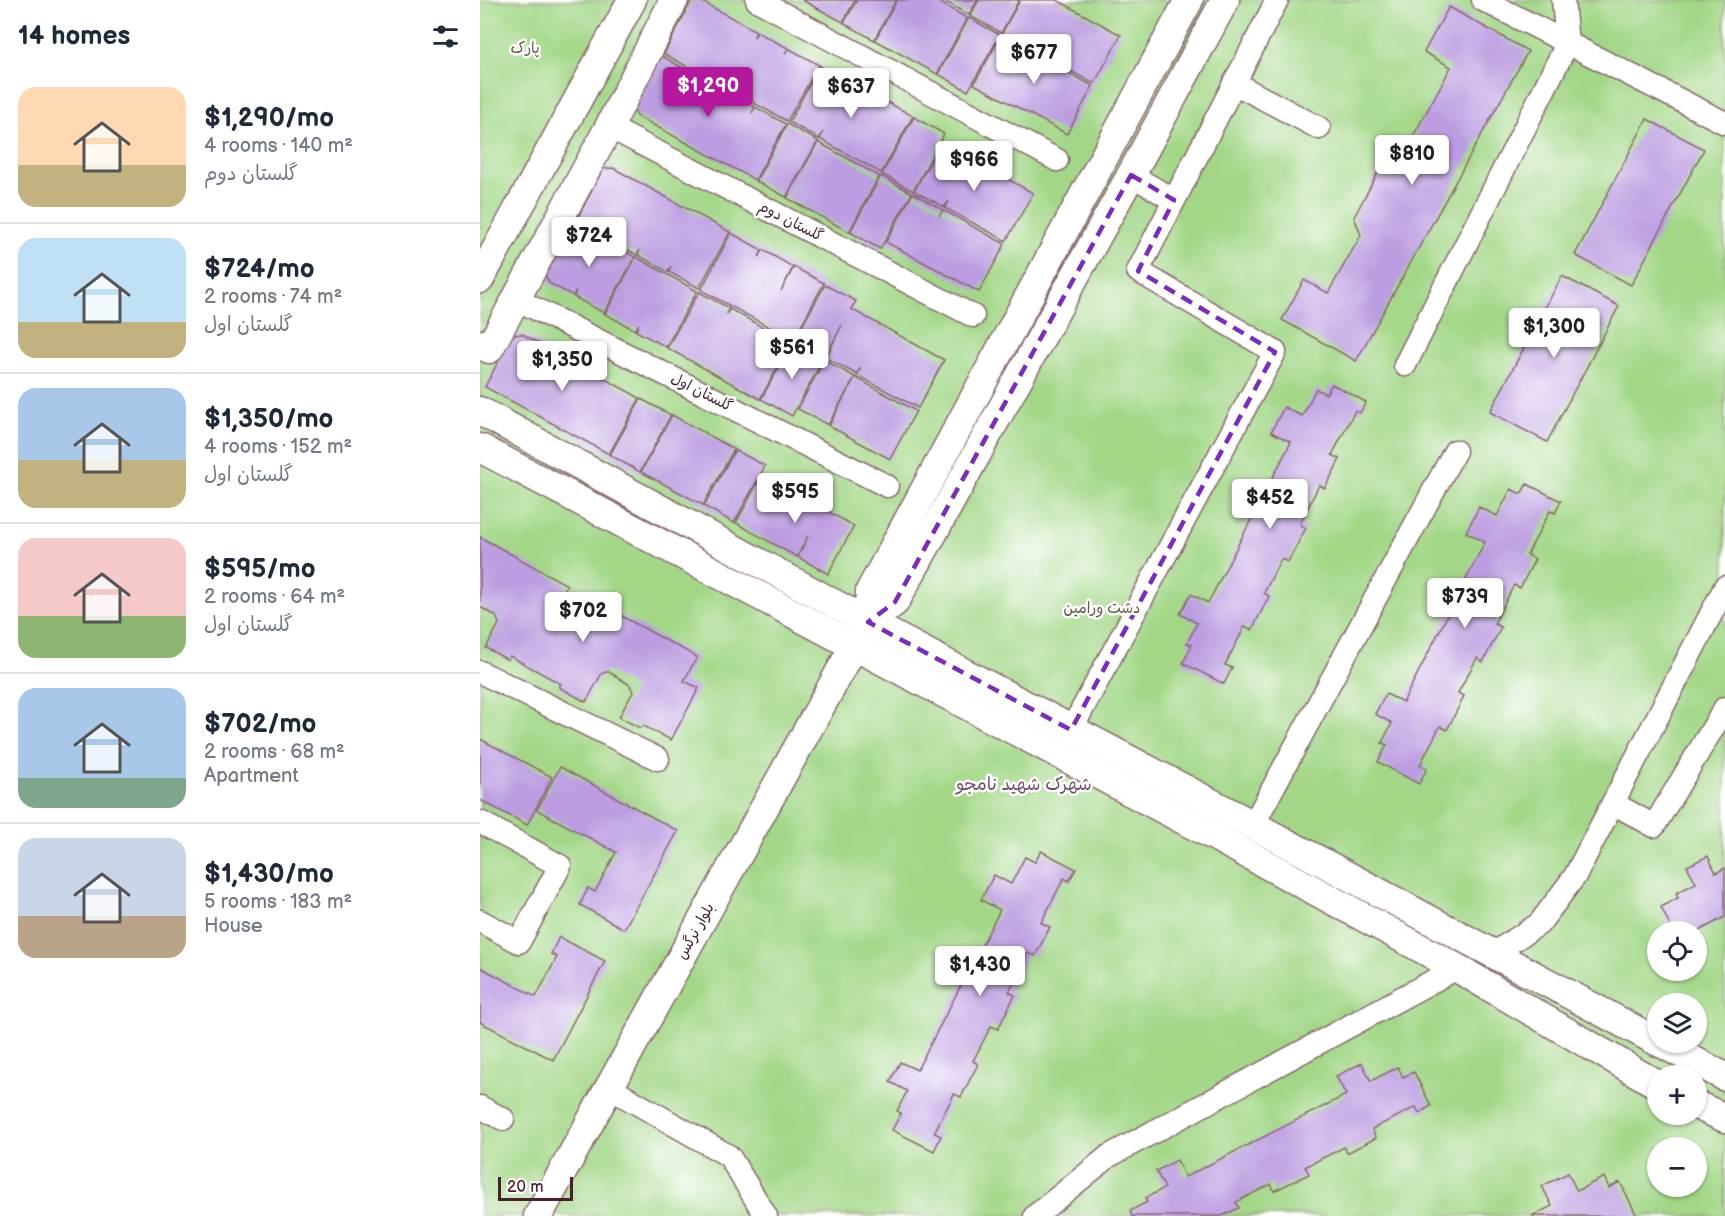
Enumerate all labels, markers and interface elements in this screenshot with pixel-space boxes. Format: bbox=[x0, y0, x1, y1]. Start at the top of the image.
icon: filters bbox=[429, 20, 462, 53]
text: 14 homes bbox=[18, 21, 130, 52]
pin: $677 bbox=[998, 34, 1070, 85]
park label: پارک bbox=[510, 39, 540, 58]
text: $677 bbox=[1010, 41, 1058, 65]
pin: $1,290 bbox=[659, 67, 757, 118]
pin: $637 bbox=[815, 68, 887, 119]
text: $1,290 bbox=[677, 74, 739, 98]
text: $637 bbox=[827, 75, 875, 99]
text: $1,290/mo bbox=[204, 103, 334, 134]
icon: home bbox=[66, 111, 138, 183]
text: 4 rooms · 140 m² bbox=[204, 134, 353, 158]
pin: $810 bbox=[1376, 135, 1448, 186]
pin: $966 bbox=[938, 141, 1010, 192]
text: $810 bbox=[1389, 142, 1435, 166]
text: $966 bbox=[949, 148, 999, 172]
text: گلستان دوم bbox=[204, 162, 298, 186]
street label: گلستان دوم bbox=[754, 197, 826, 248]
pin: $724 bbox=[553, 217, 625, 268]
text: $724 bbox=[565, 224, 613, 248]
text: $724/mo bbox=[204, 254, 315, 285]
icon: home bbox=[66, 262, 138, 334]
text: 2 rooms · 74 m² bbox=[204, 285, 342, 309]
pin: $1,300 bbox=[1505, 308, 1603, 359]
text: گلستان اول bbox=[204, 313, 293, 337]
text: $1,300 bbox=[1523, 315, 1585, 339]
pin: $561 bbox=[756, 329, 828, 380]
text: $561 bbox=[769, 336, 815, 360]
pin: $1,350 bbox=[513, 341, 611, 392]
text: $1,350 bbox=[531, 348, 593, 372]
street label: گلستان اول bbox=[668, 369, 736, 416]
text: $1,350/mo bbox=[204, 404, 333, 435]
icon: home bbox=[66, 412, 138, 484]
text: 4 rooms · 152 m² bbox=[204, 435, 352, 459]
text: گلستان اول bbox=[204, 463, 293, 487]
pin: $595 bbox=[759, 473, 831, 524]
pin: $452 bbox=[1234, 479, 1306, 530]
text: $595 bbox=[771, 480, 819, 504]
text: $452 bbox=[1246, 486, 1294, 510]
text: $595/mo bbox=[204, 554, 316, 585]
icon: home bbox=[66, 562, 138, 634]
pin: $739 bbox=[1429, 578, 1501, 629]
text: 2 rooms · 64 m² bbox=[204, 585, 345, 609]
text: $739 bbox=[1441, 585, 1489, 609]
pin: $702 bbox=[547, 592, 619, 643]
text: $702 bbox=[559, 599, 607, 623]
park label: دشت ورامین bbox=[1064, 599, 1140, 618]
text: گلستان اول bbox=[204, 613, 293, 637]
text: $702/mo bbox=[204, 709, 316, 740]
icon: home bbox=[66, 712, 138, 784]
text: 2 rooms · 68 m² bbox=[204, 740, 345, 764]
text: Apartment bbox=[204, 764, 299, 788]
district label: شهرک شهید نامجو bbox=[954, 774, 1092, 795]
text: $1,430/mo bbox=[204, 859, 334, 890]
icon: home bbox=[66, 862, 138, 934]
text: 5 rooms · 183 m² bbox=[204, 890, 352, 914]
street label: بلوار نرگس bbox=[672, 900, 719, 963]
text: House bbox=[204, 914, 263, 938]
map controls bbox=[1647, 921, 1707, 1197]
button: locate bbox=[1647, 921, 1707, 981]
pin: $1,430 bbox=[931, 946, 1029, 997]
text: $1,430 bbox=[949, 953, 1011, 977]
button: layers bbox=[1647, 993, 1707, 1053]
button: + bbox=[1647, 1065, 1707, 1125]
button: − bbox=[1647, 1137, 1707, 1197]
scale bar bbox=[498, 1174, 573, 1202]
text: 20 m bbox=[507, 1178, 543, 1197]

